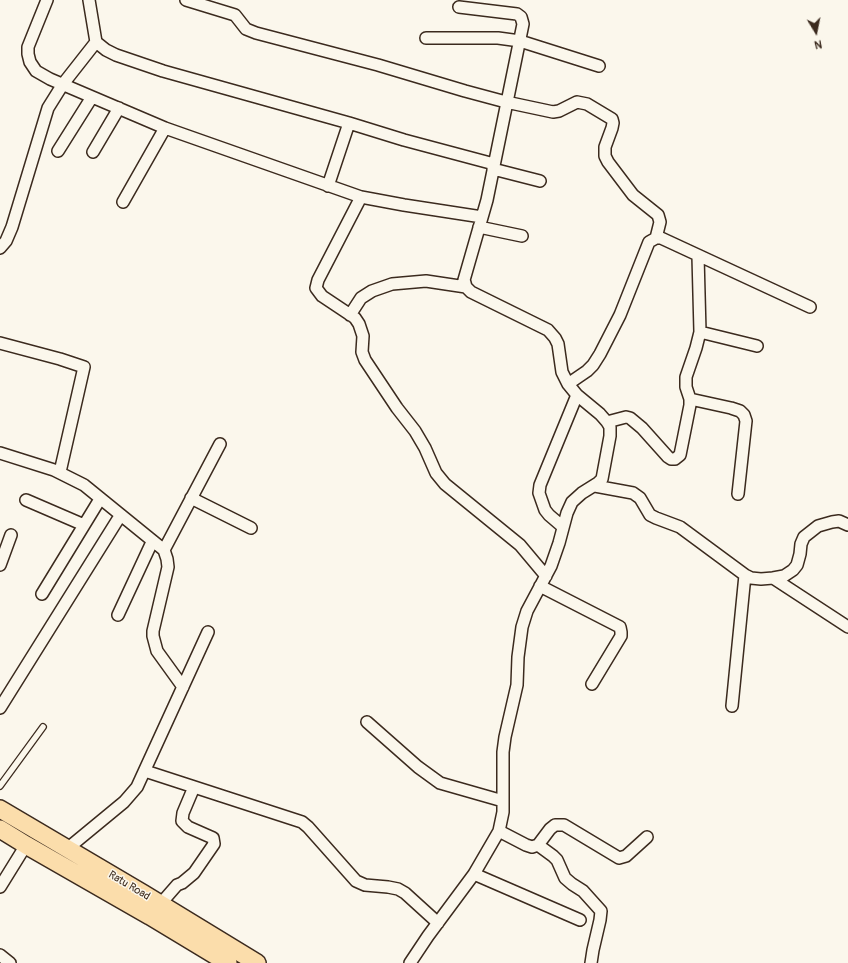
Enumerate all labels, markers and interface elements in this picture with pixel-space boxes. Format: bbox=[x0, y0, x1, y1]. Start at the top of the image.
north arrow bbox=[796, 12, 836, 52]
text: N bbox=[813, 37, 823, 51]
street label: Ratu Road bbox=[106, 868, 152, 904]

